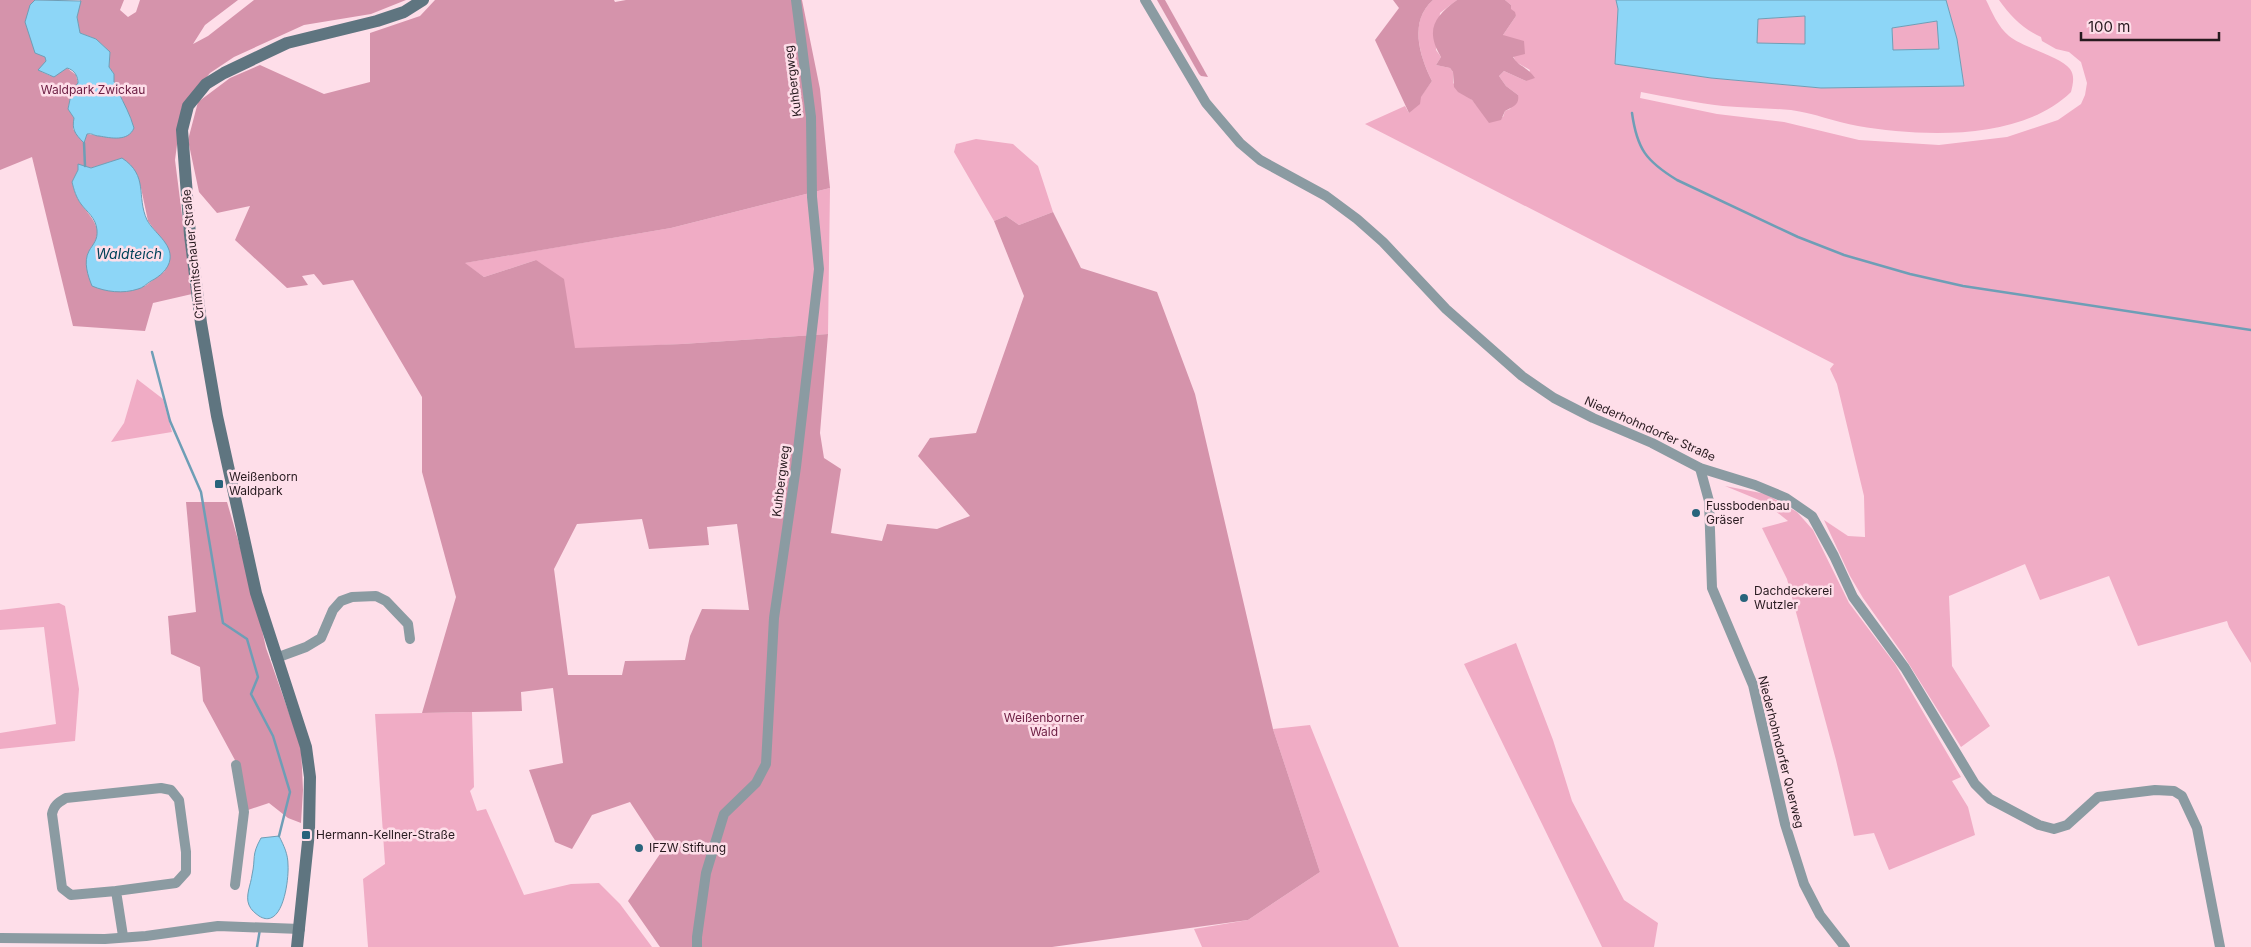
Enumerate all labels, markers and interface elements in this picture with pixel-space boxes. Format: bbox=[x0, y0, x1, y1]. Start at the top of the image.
scale bar bbox=[2081, 10, 2218, 42]
text: 100 m bbox=[2088, 17, 2130, 36]
street label: Kuhbergweg bbox=[781, 44, 804, 118]
park label: Waldpark Zwickau bbox=[41, 82, 145, 97]
street label: Crimmitschauer Straße bbox=[178, 188, 207, 320]
water label: Waldteich bbox=[96, 245, 162, 262]
street label: Niederhohndorfer Straße bbox=[1582, 393, 1718, 464]
street label: Kuhbergweg bbox=[769, 444, 792, 518]
place label: Weißenborn Waldpark bbox=[229, 469, 298, 498]
marker: Weißenborn Waldpark bbox=[213, 478, 225, 490]
place label: Fussbodenbau Gräser bbox=[1706, 498, 1790, 527]
marker: Fussbodenbau Gräser bbox=[1690, 507, 1702, 519]
place label: Dachdeckerei Wutzler bbox=[1754, 583, 1832, 612]
marker: Dachdeckerei Wutzler bbox=[1738, 592, 1750, 604]
street label: Niederhohndorfer Querweg bbox=[1755, 674, 1808, 830]
park label: Weißenborner Wald bbox=[1004, 710, 1085, 739]
place label: Hermann-Kellner-Straße bbox=[316, 827, 455, 842]
marker: Hermann-Kellner-Straße bbox=[300, 829, 312, 841]
place label: IFZW Stiftung bbox=[649, 840, 726, 855]
marker: IFZW Stiftung bbox=[633, 842, 645, 854]

